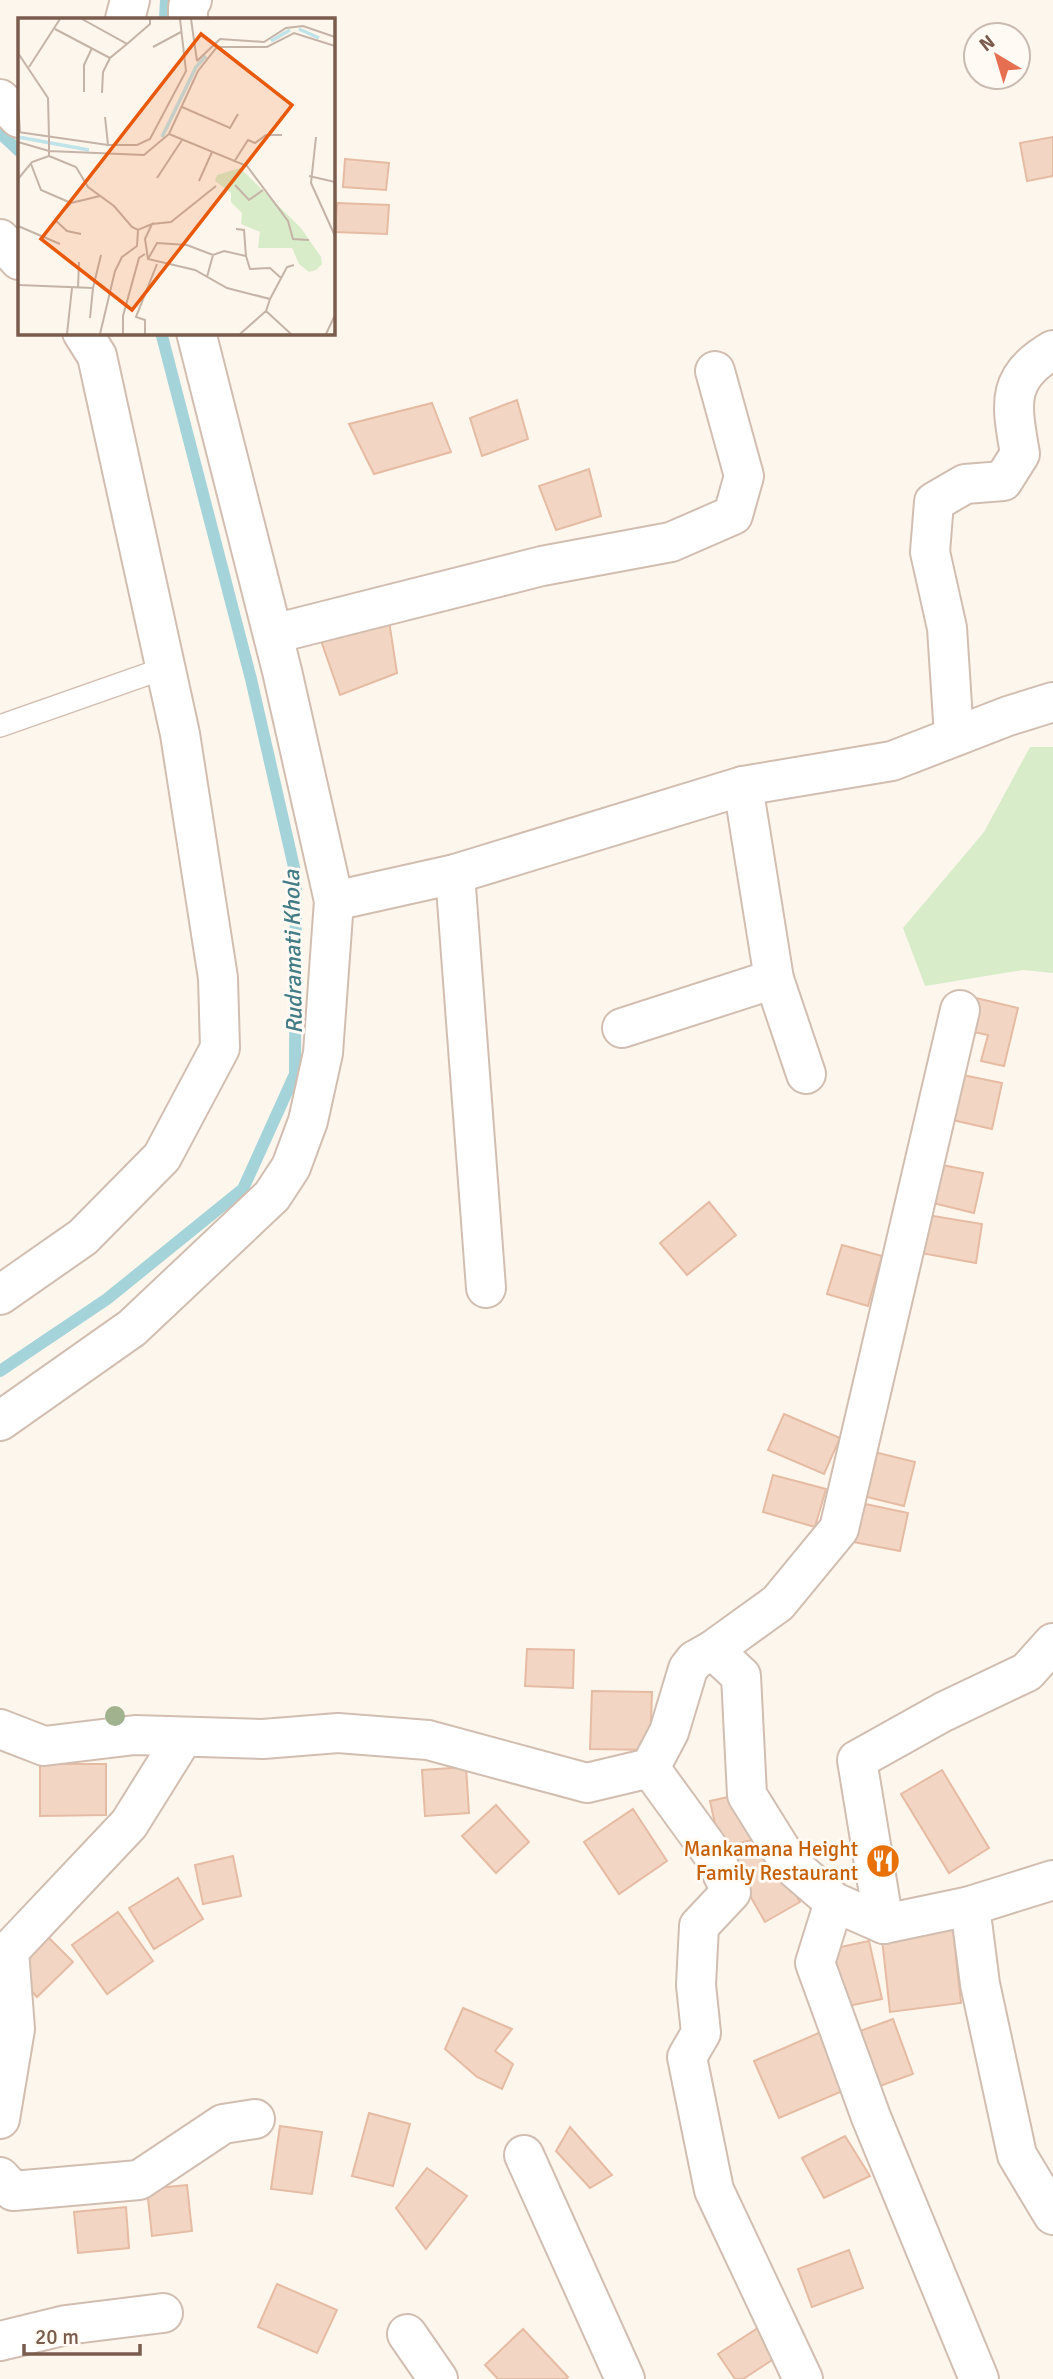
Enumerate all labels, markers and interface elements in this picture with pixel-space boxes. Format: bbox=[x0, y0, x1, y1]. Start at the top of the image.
inset map bbox=[18, 18, 334, 334]
north arrow bbox=[962, 21, 1032, 91]
text: N bbox=[975, 30, 1000, 57]
water label: Rudramati Khola bbox=[277, 868, 309, 1034]
place label: Mankamana Height Family Restaurant bbox=[683, 1836, 858, 1886]
restaurant icon: Mankamana Height Family Restaurant bbox=[864, 1842, 902, 1880]
scale bar bbox=[24, 2312, 140, 2356]
text: 20 m bbox=[35, 2324, 79, 2350]

